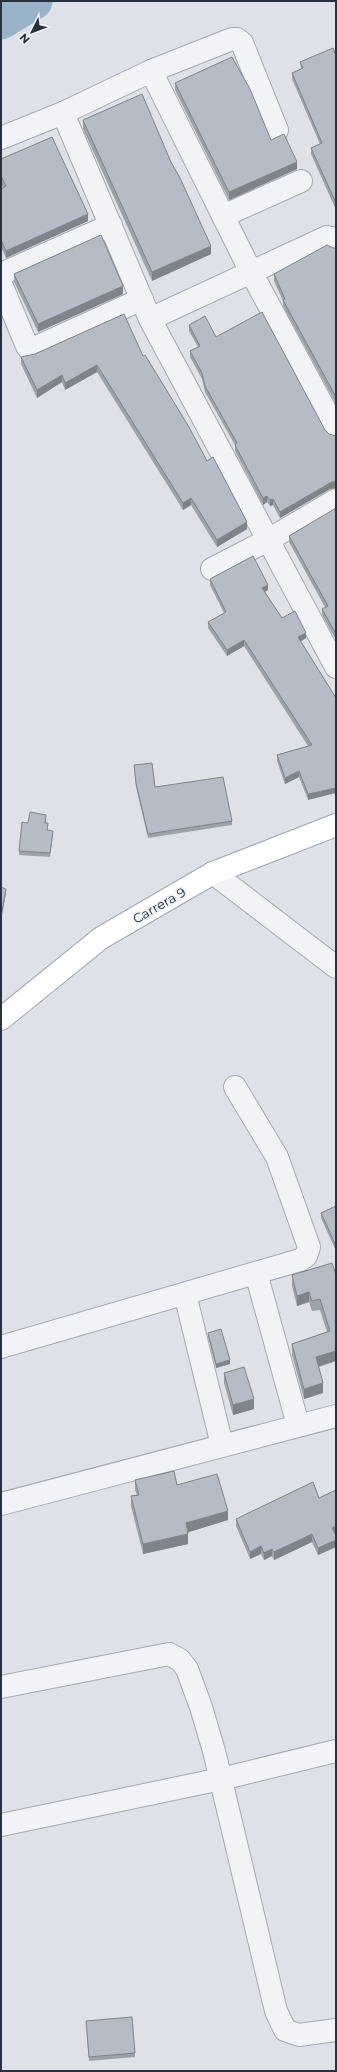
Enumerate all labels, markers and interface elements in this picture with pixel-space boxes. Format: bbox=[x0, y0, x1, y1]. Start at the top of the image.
north arrow bbox=[12, 12, 52, 52]
text: N bbox=[16, 31, 33, 47]
street label: Carrera 9 bbox=[130, 883, 188, 927]

